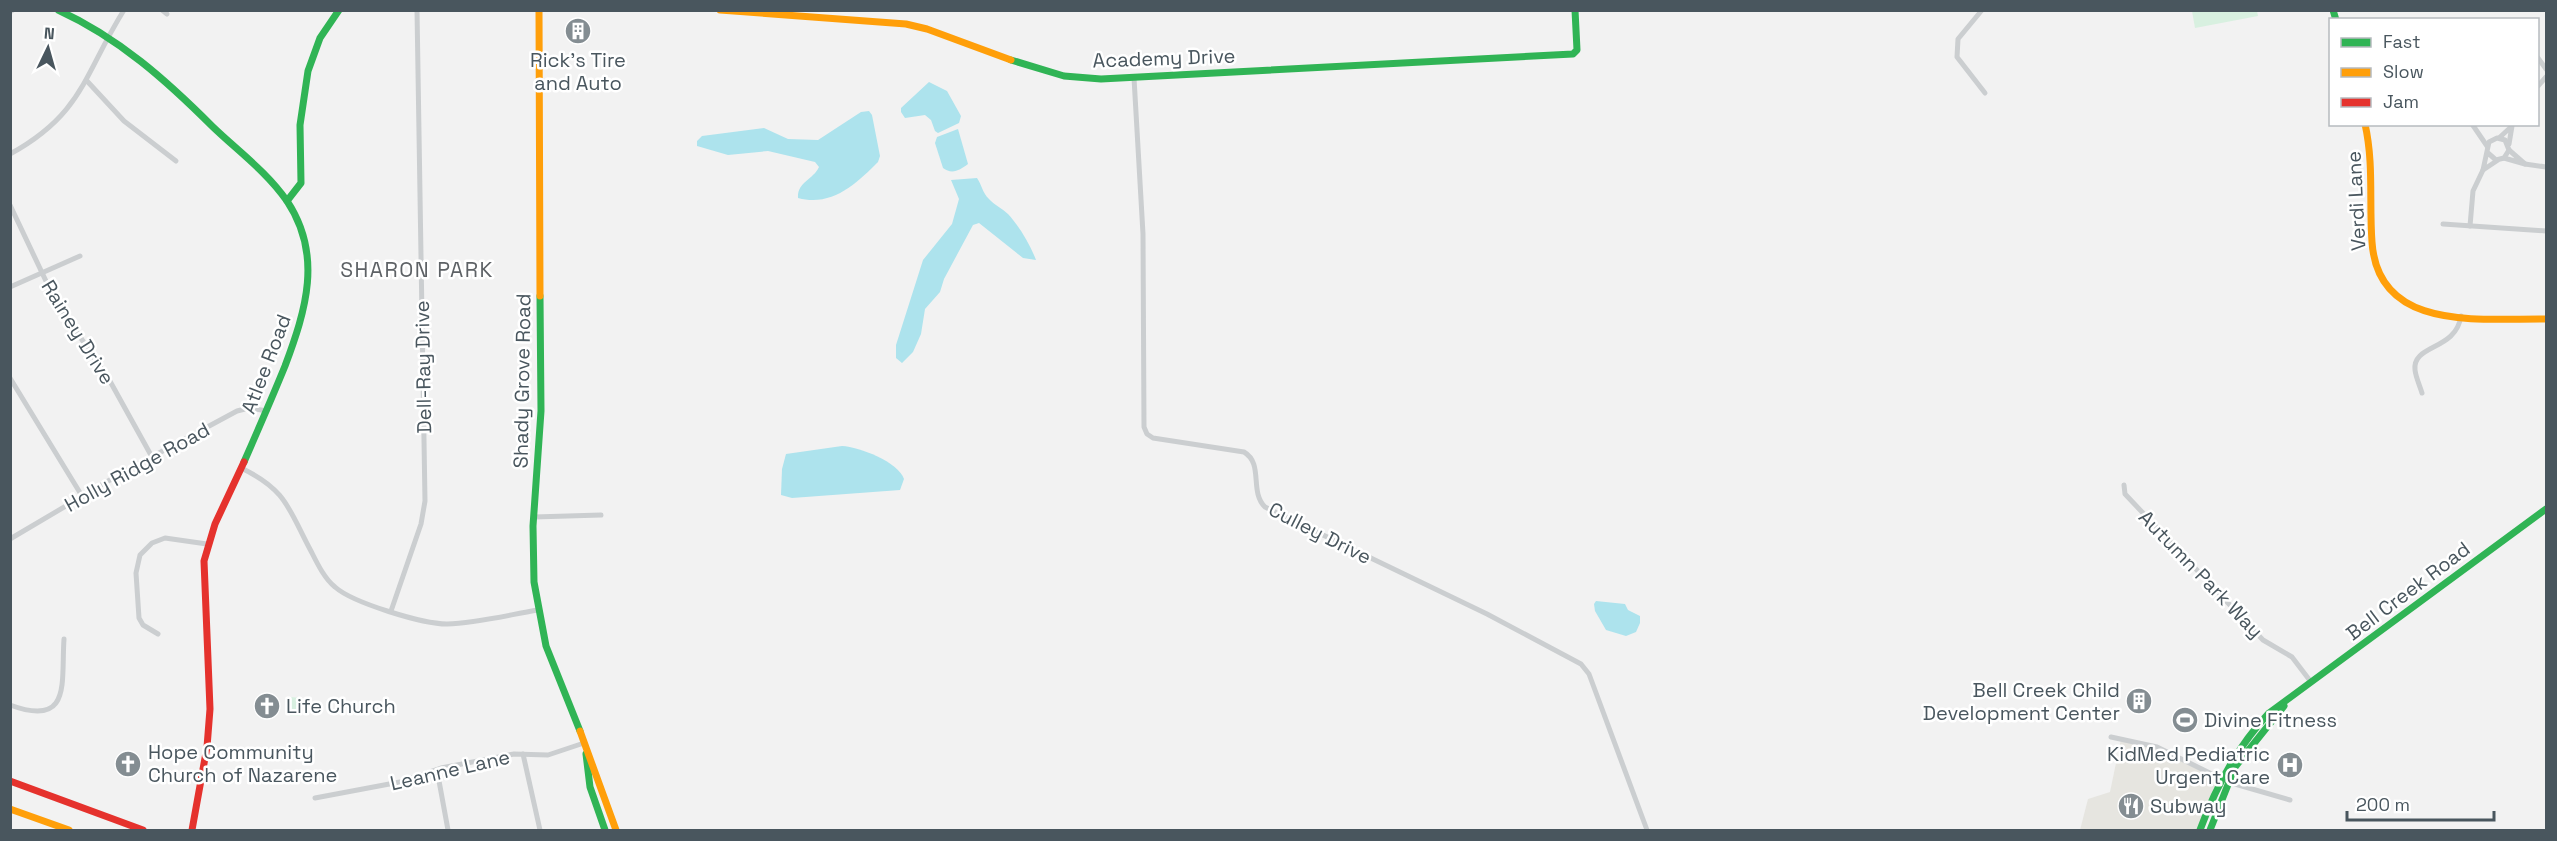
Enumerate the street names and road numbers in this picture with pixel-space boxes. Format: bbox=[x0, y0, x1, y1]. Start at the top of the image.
street label: Academy Drive bbox=[1092, 43, 1236, 73]
street label: Verdi Lane bbox=[2340, 150, 2372, 252]
street label: Rainey Drive bbox=[36, 275, 120, 389]
street label: Shady Grove Road bbox=[507, 293, 537, 469]
street label: Dell-Ray Drive bbox=[409, 300, 437, 434]
street label: Atlee Road bbox=[235, 311, 297, 417]
street label: Holly Ridge Road bbox=[60, 416, 214, 518]
street label: Culley Drive bbox=[1264, 496, 1376, 570]
street label: Autumn Park Way bbox=[2133, 504, 2269, 644]
street label: Bell Creek Road bbox=[2341, 536, 2475, 646]
street label: Leanne Lane bbox=[388, 744, 512, 796]

